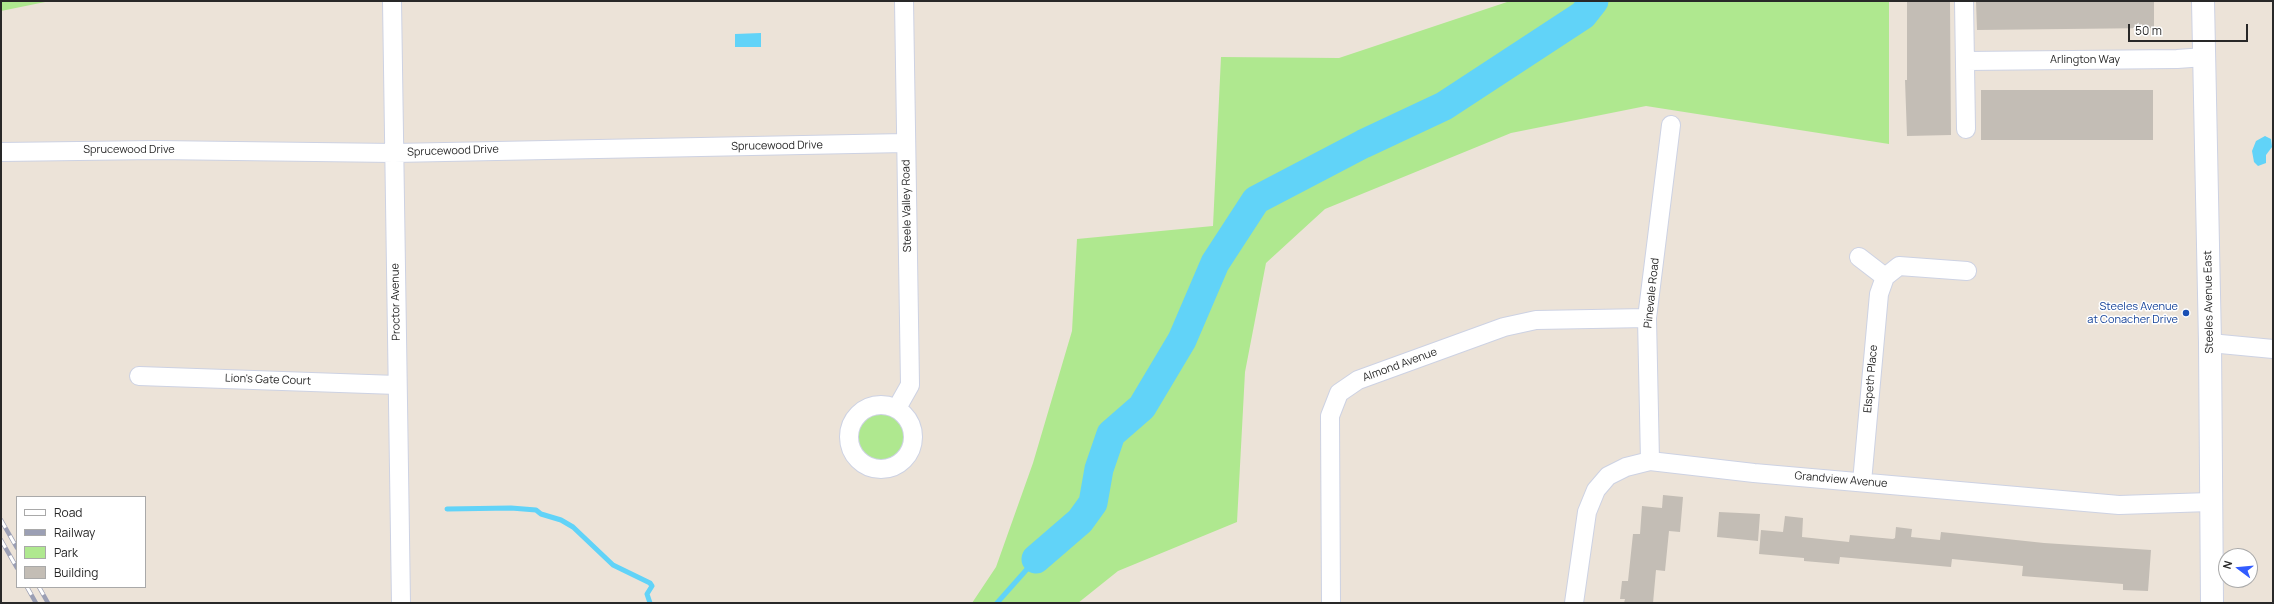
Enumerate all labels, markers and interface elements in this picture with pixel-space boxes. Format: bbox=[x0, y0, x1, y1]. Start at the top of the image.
scale bar bbox=[2130, 16, 2250, 42]
text: 50 m bbox=[2135, 22, 2162, 39]
street label: Arlington Way bbox=[2050, 53, 2120, 67]
street label: Sprucewood Drive bbox=[731, 139, 823, 153]
street label: Sprucewood Drive bbox=[83, 143, 175, 157]
street label: Sprucewood Drive bbox=[407, 143, 499, 159]
street label: Steele Valley Road bbox=[900, 159, 914, 253]
street label: Steeles Avenue East bbox=[2202, 250, 2216, 354]
street label: Pinevale Road bbox=[1642, 257, 1662, 329]
street label: Proctor Avenue bbox=[389, 263, 403, 341]
place label: Steeles Avenue at Conacher Drive bbox=[2087, 300, 2178, 326]
marker: Steeles Avenue at Conacher Drive bbox=[2181, 308, 2191, 318]
street label: Elspeth Place bbox=[1861, 344, 1881, 414]
street label: Almond Avenue bbox=[1361, 345, 1439, 385]
street label: Lion's Gate Court bbox=[225, 372, 311, 388]
street label: Grandview Avenue bbox=[1794, 469, 1888, 491]
legend bbox=[16, 496, 146, 588]
text: Road bbox=[54, 504, 82, 521]
text: Railway bbox=[54, 524, 95, 541]
text: Park bbox=[54, 544, 78, 561]
north arrow bbox=[2218, 548, 2258, 588]
text: N bbox=[2219, 559, 2235, 571]
text: Building bbox=[54, 564, 98, 581]

